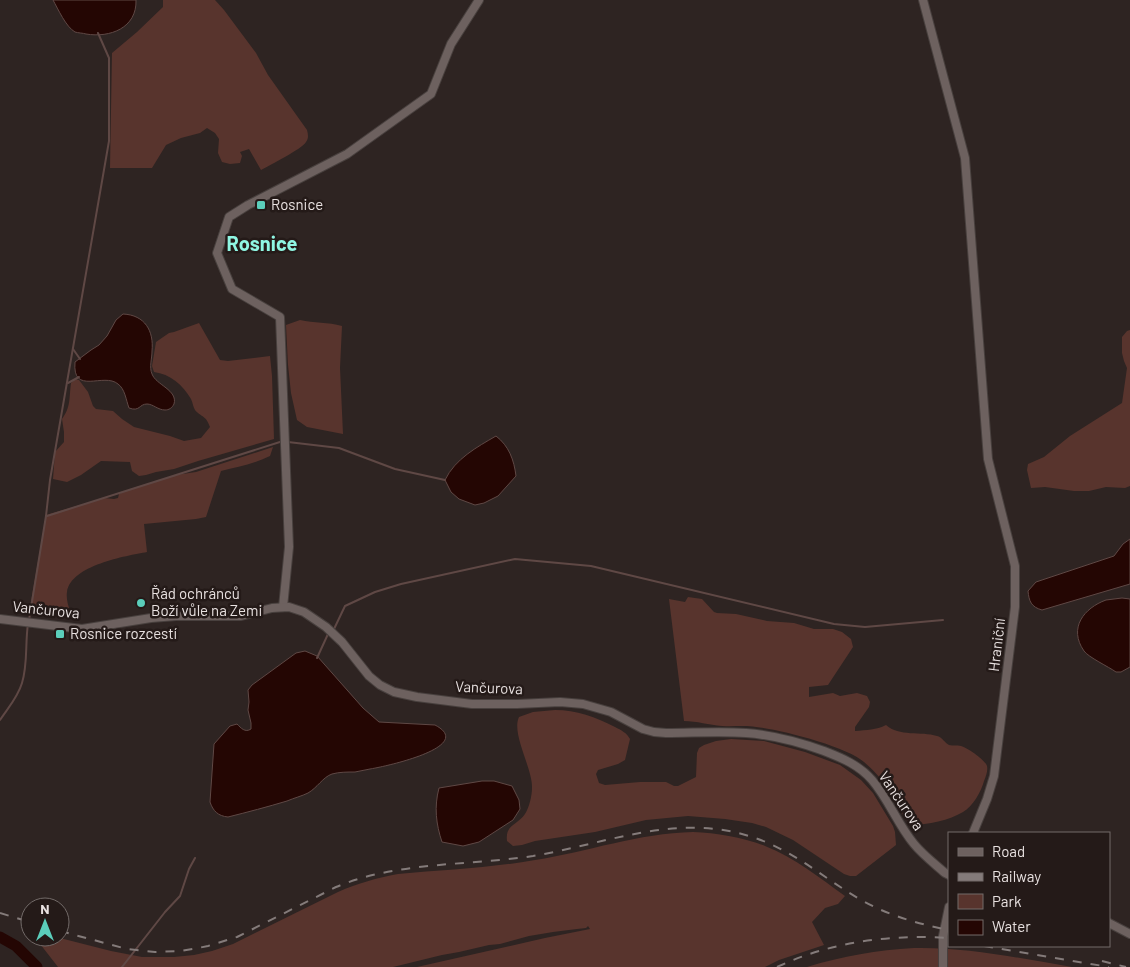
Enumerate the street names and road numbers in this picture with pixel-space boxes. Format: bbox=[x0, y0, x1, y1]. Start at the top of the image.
street label: Vančurova bbox=[12, 597, 81, 621]
street label: Hraniční bbox=[984, 617, 1008, 673]
street label: Vančurova bbox=[455, 677, 523, 697]
street label: Vančurova bbox=[875, 767, 928, 833]

